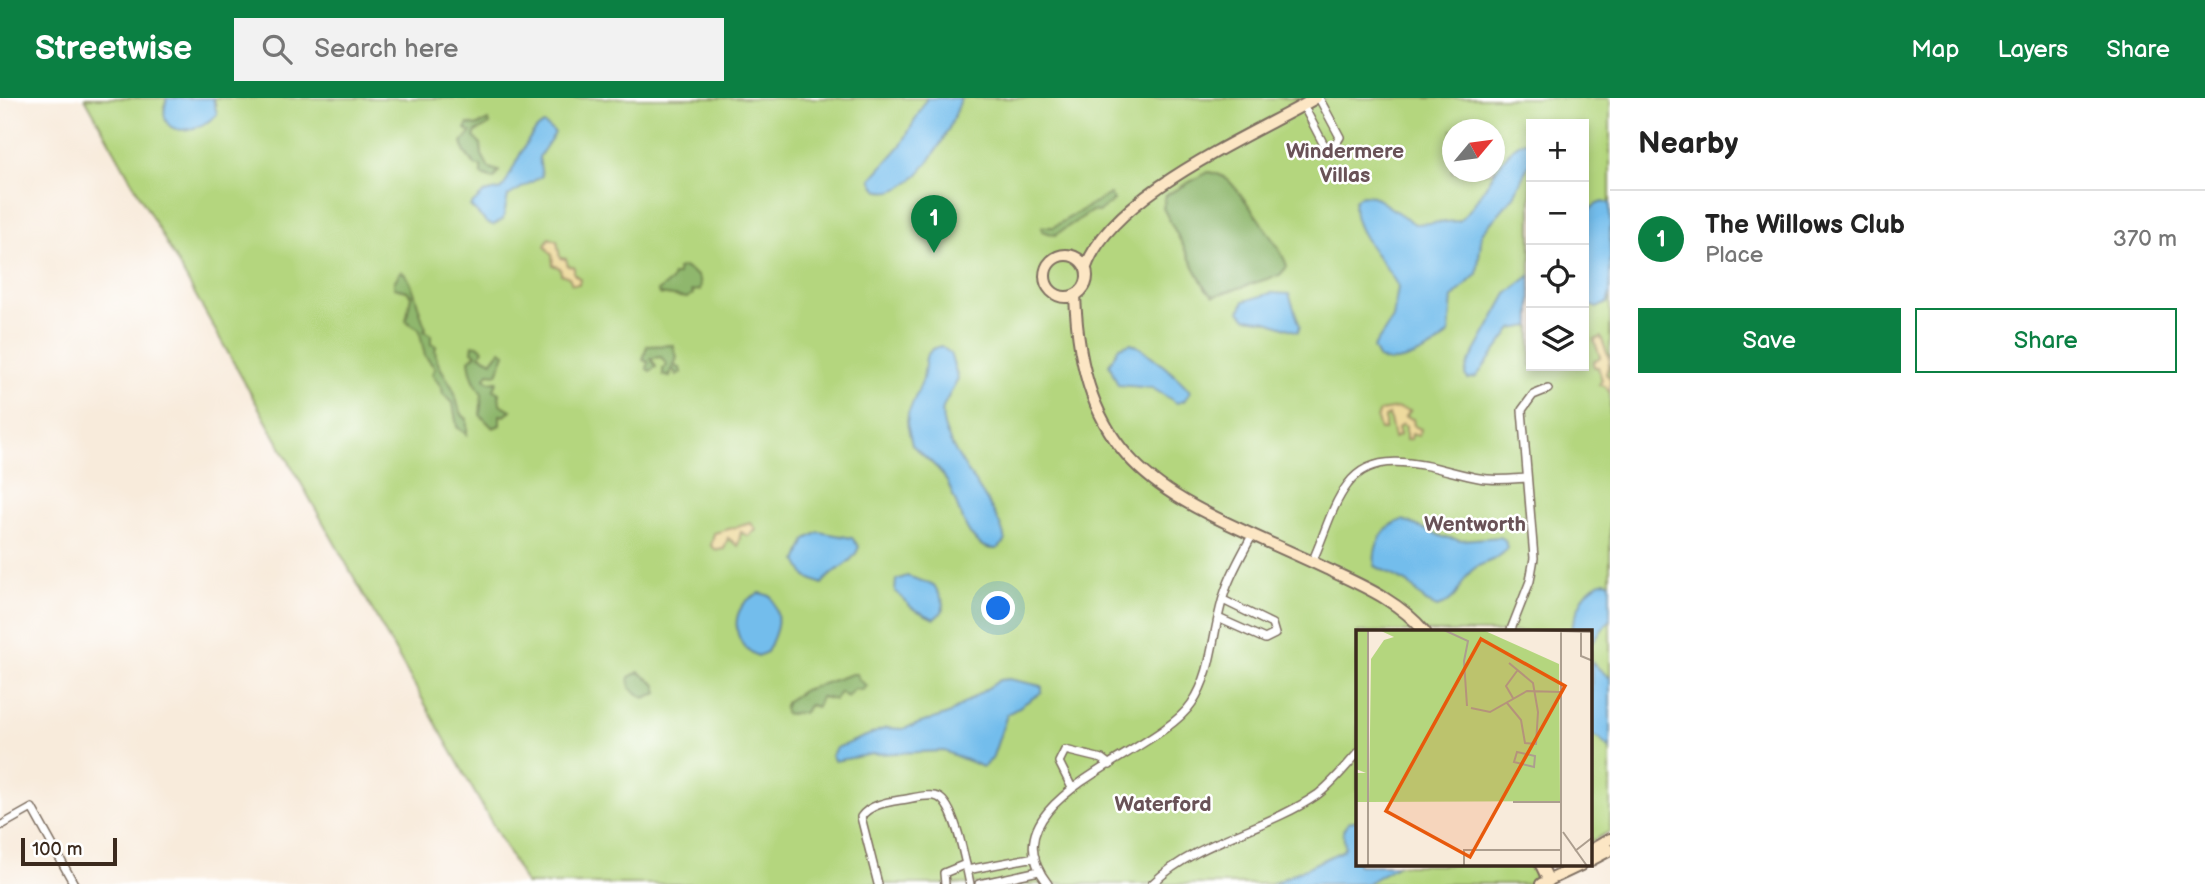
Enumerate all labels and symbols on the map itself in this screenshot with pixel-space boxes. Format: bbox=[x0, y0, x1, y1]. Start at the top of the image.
north arrow bbox=[1442, 119, 1505, 182]
district label: Windermere Villas bbox=[1286, 139, 1404, 188]
pin: 1 bbox=[911, 195, 957, 253]
district label: Wentworth bbox=[1424, 512, 1526, 537]
your location bbox=[981, 591, 1015, 625]
inset map bbox=[1356, 630, 1592, 866]
district label: Waterford bbox=[1115, 792, 1211, 817]
scale bar bbox=[21, 835, 117, 867]

